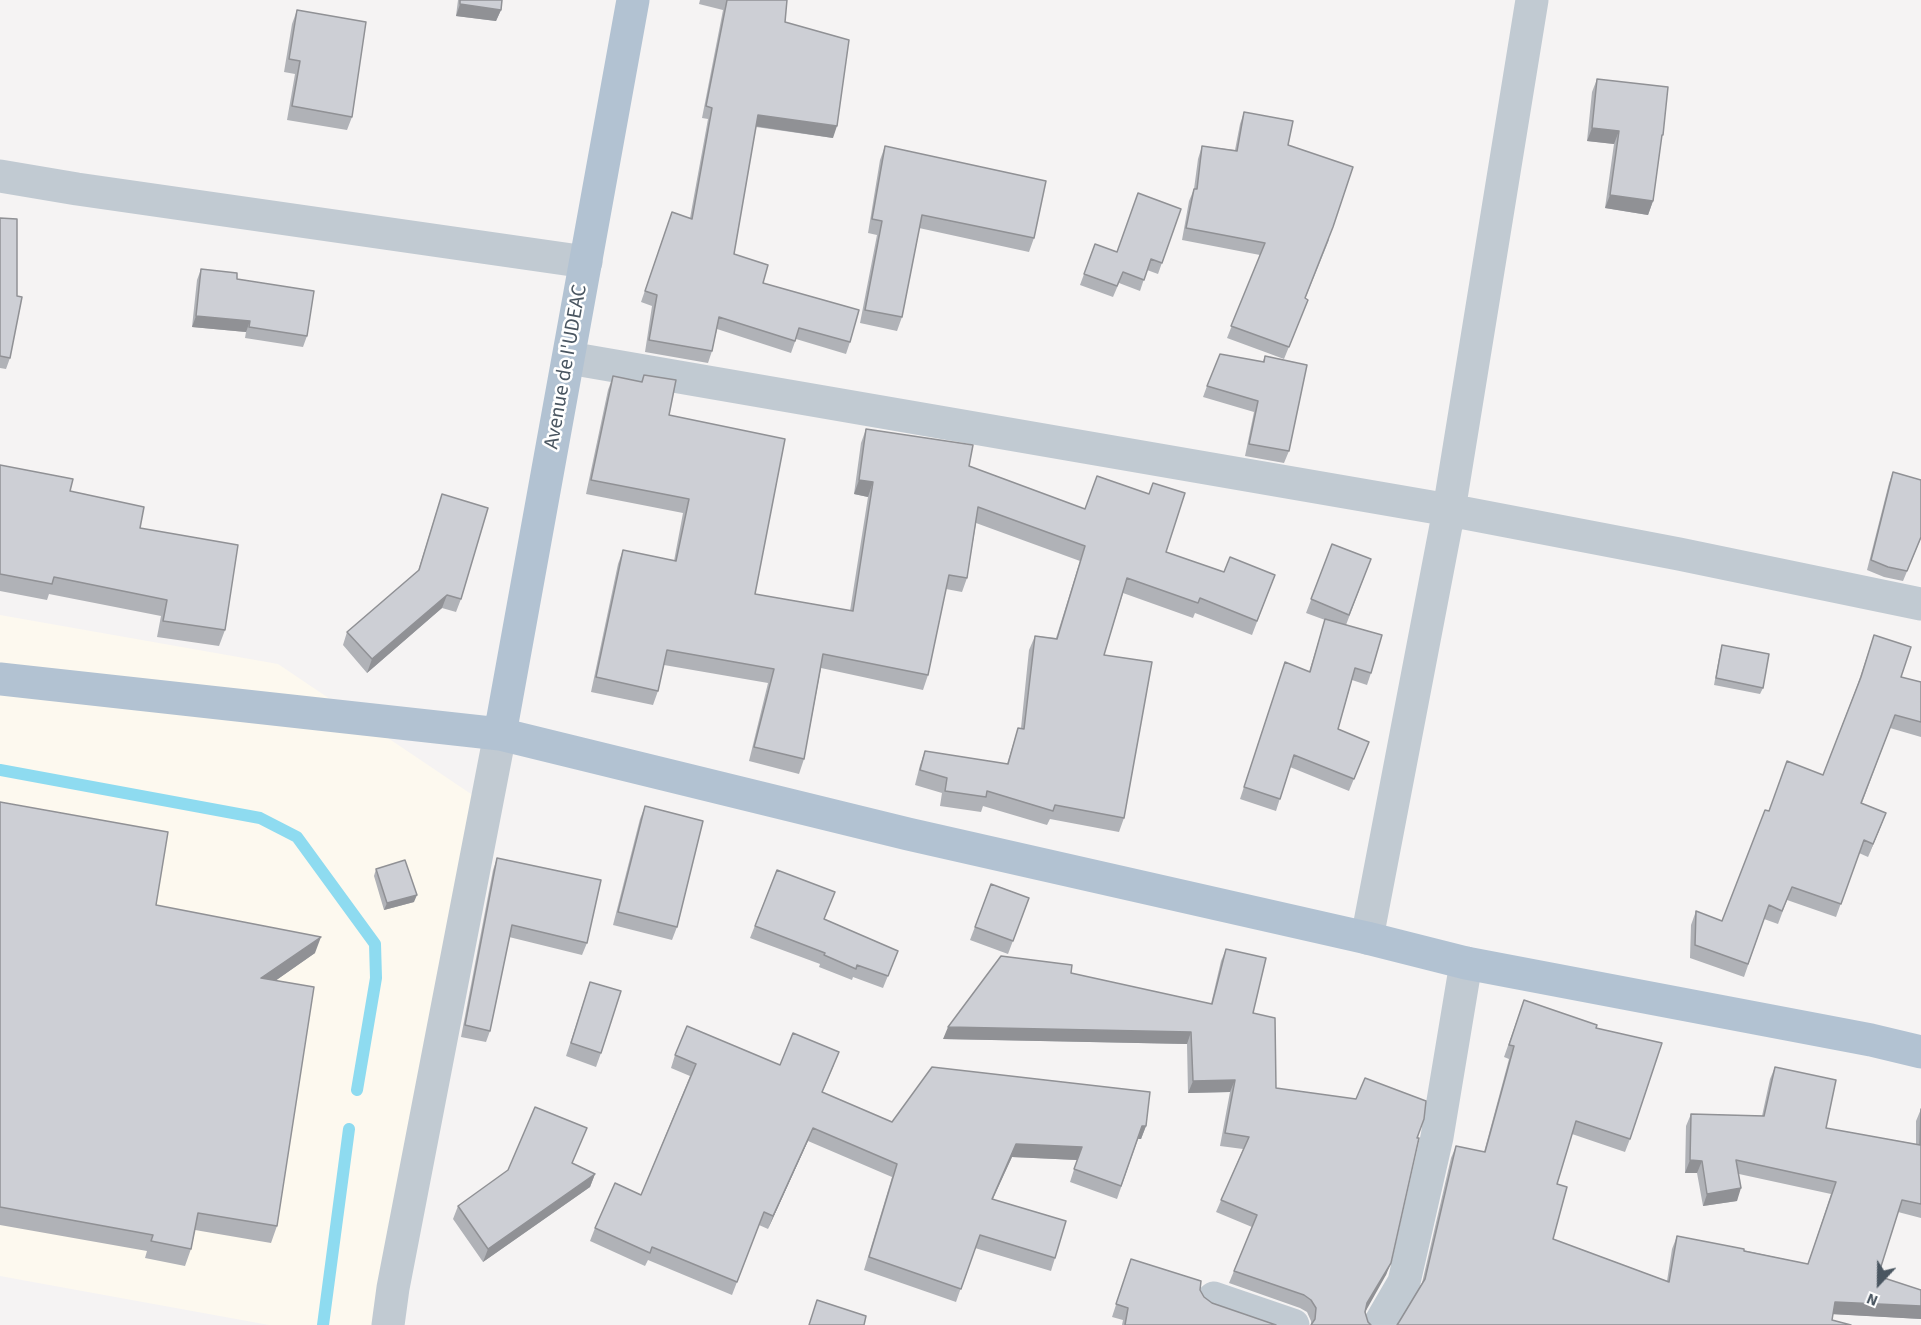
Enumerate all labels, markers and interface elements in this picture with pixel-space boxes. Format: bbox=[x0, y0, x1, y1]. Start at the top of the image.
street label: Avenue de I'UDEAC bbox=[540, 283, 594, 451]
north arrow bbox=[1849, 1253, 1909, 1313]
text: N bbox=[1863, 1288, 1881, 1312]

